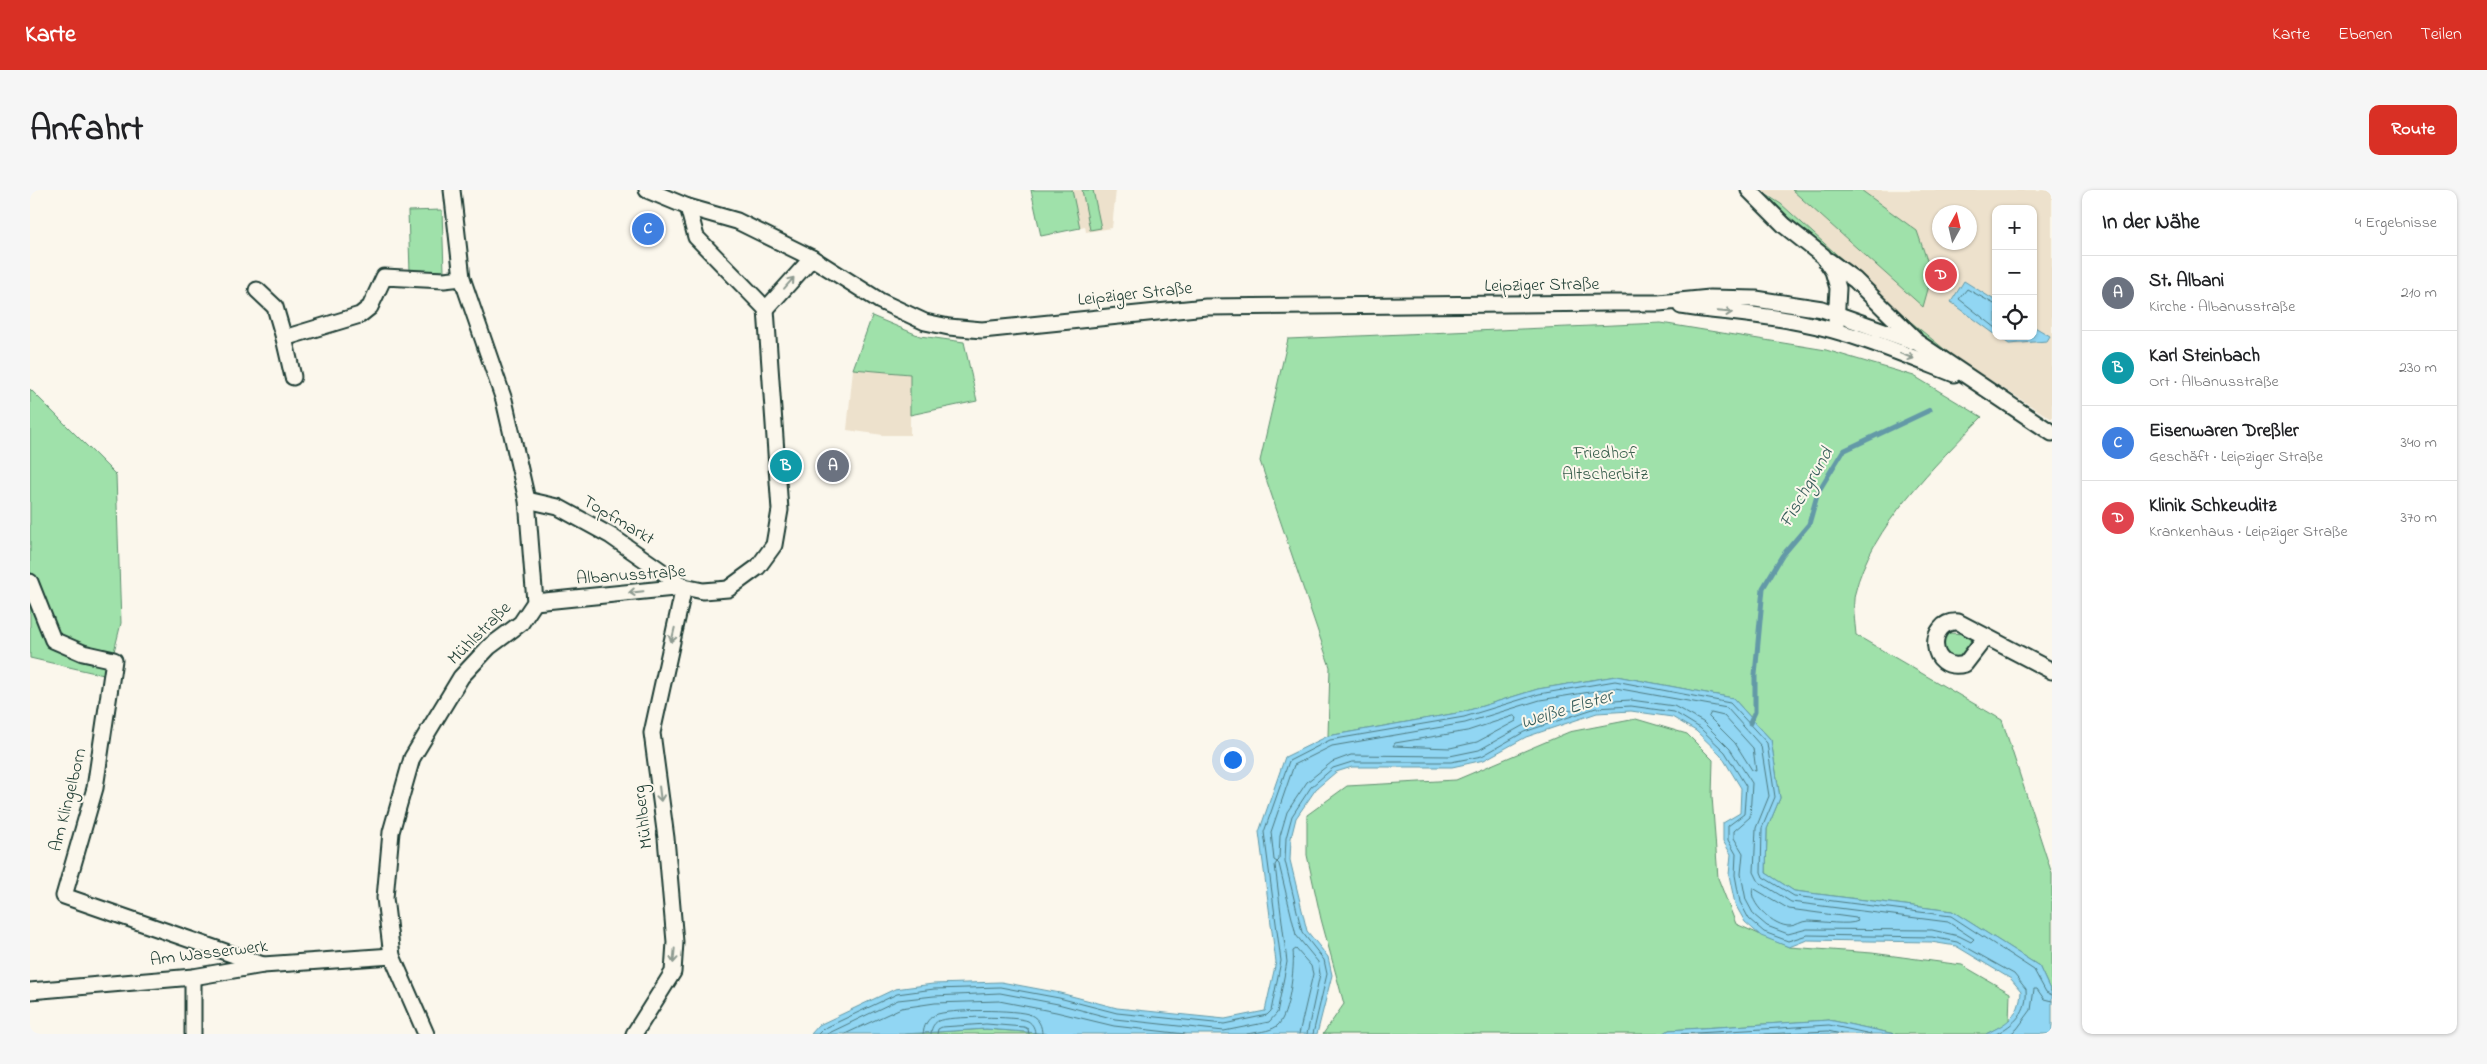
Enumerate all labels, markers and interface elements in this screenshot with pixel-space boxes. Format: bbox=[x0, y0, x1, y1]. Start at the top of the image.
text: Karte bbox=[25, 18, 76, 53]
text: Karte bbox=[2272, 22, 2310, 48]
text: Ebenen bbox=[2338, 22, 2392, 48]
text: Teilen bbox=[2420, 22, 2462, 48]
text: Anfahrt bbox=[30, 105, 143, 156]
button: Route bbox=[2369, 105, 2457, 155]
north arrow bbox=[1932, 205, 1977, 250]
map controls bbox=[1992, 205, 2037, 340]
button: + bbox=[1992, 205, 2037, 250]
text: In der Nähe bbox=[2102, 208, 2200, 238]
pin: C bbox=[632, 210, 664, 248]
text: 4 Ergebnisse bbox=[2355, 211, 2437, 235]
button: − bbox=[1992, 250, 2037, 295]
pin: D bbox=[1925, 256, 1957, 294]
text: St. Albani bbox=[2149, 268, 2224, 295]
street label: Leipziger Straße bbox=[1484, 272, 1601, 301]
street label: Leipziger Straße bbox=[1076, 276, 1195, 315]
one-way arrow bbox=[783, 277, 795, 290]
text: A bbox=[2113, 281, 2123, 305]
text: 210 m bbox=[2401, 281, 2437, 305]
button: locate bbox=[1992, 295, 2037, 340]
text: Kirche · Albanusstraße bbox=[2149, 295, 2295, 319]
one-way arrow bbox=[1717, 307, 1733, 316]
text: Karl Steinbach bbox=[2149, 343, 2260, 370]
one-way arrow bbox=[1899, 352, 1914, 361]
text: B bbox=[2113, 356, 2123, 380]
text: 230 m bbox=[2399, 356, 2437, 380]
text: Ort · Albanusstraße bbox=[2149, 370, 2279, 394]
text: Eisenwaren Dreßler bbox=[2149, 418, 2299, 445]
text: C bbox=[2114, 431, 2122, 455]
text: 340 m bbox=[2400, 431, 2437, 455]
park label: Friedhof Altscherbitz bbox=[1562, 441, 1648, 488]
water label: Fischgrund bbox=[1773, 442, 1842, 533]
text: Geschäft · Leipziger Straße bbox=[2149, 445, 2323, 469]
pin: B bbox=[770, 447, 802, 485]
pin: A bbox=[817, 447, 849, 485]
street label: Topfmarkt bbox=[577, 489, 659, 553]
text: Klinik Schkeuditz bbox=[2149, 493, 2276, 520]
text: D bbox=[2112, 506, 2124, 530]
text: 370 m bbox=[2400, 506, 2437, 530]
text: Krankenhaus · Leipziger Straße bbox=[2149, 520, 2348, 544]
street label: Albanusstraße bbox=[575, 559, 688, 593]
one-way arrow bbox=[628, 587, 644, 597]
street label: Mühlstraße bbox=[442, 596, 518, 672]
one-way arrow bbox=[668, 626, 677, 642]
water label: Weiße Elster bbox=[1518, 683, 1618, 737]
street label: Am Klingelborn bbox=[44, 745, 95, 855]
your location bbox=[1220, 747, 1246, 773]
street label: Mühlberg bbox=[627, 784, 662, 850]
one-way arrow bbox=[655, 786, 665, 802]
street label: Am Wasserwerk bbox=[149, 934, 270, 974]
one-way arrow bbox=[669, 948, 679, 964]

